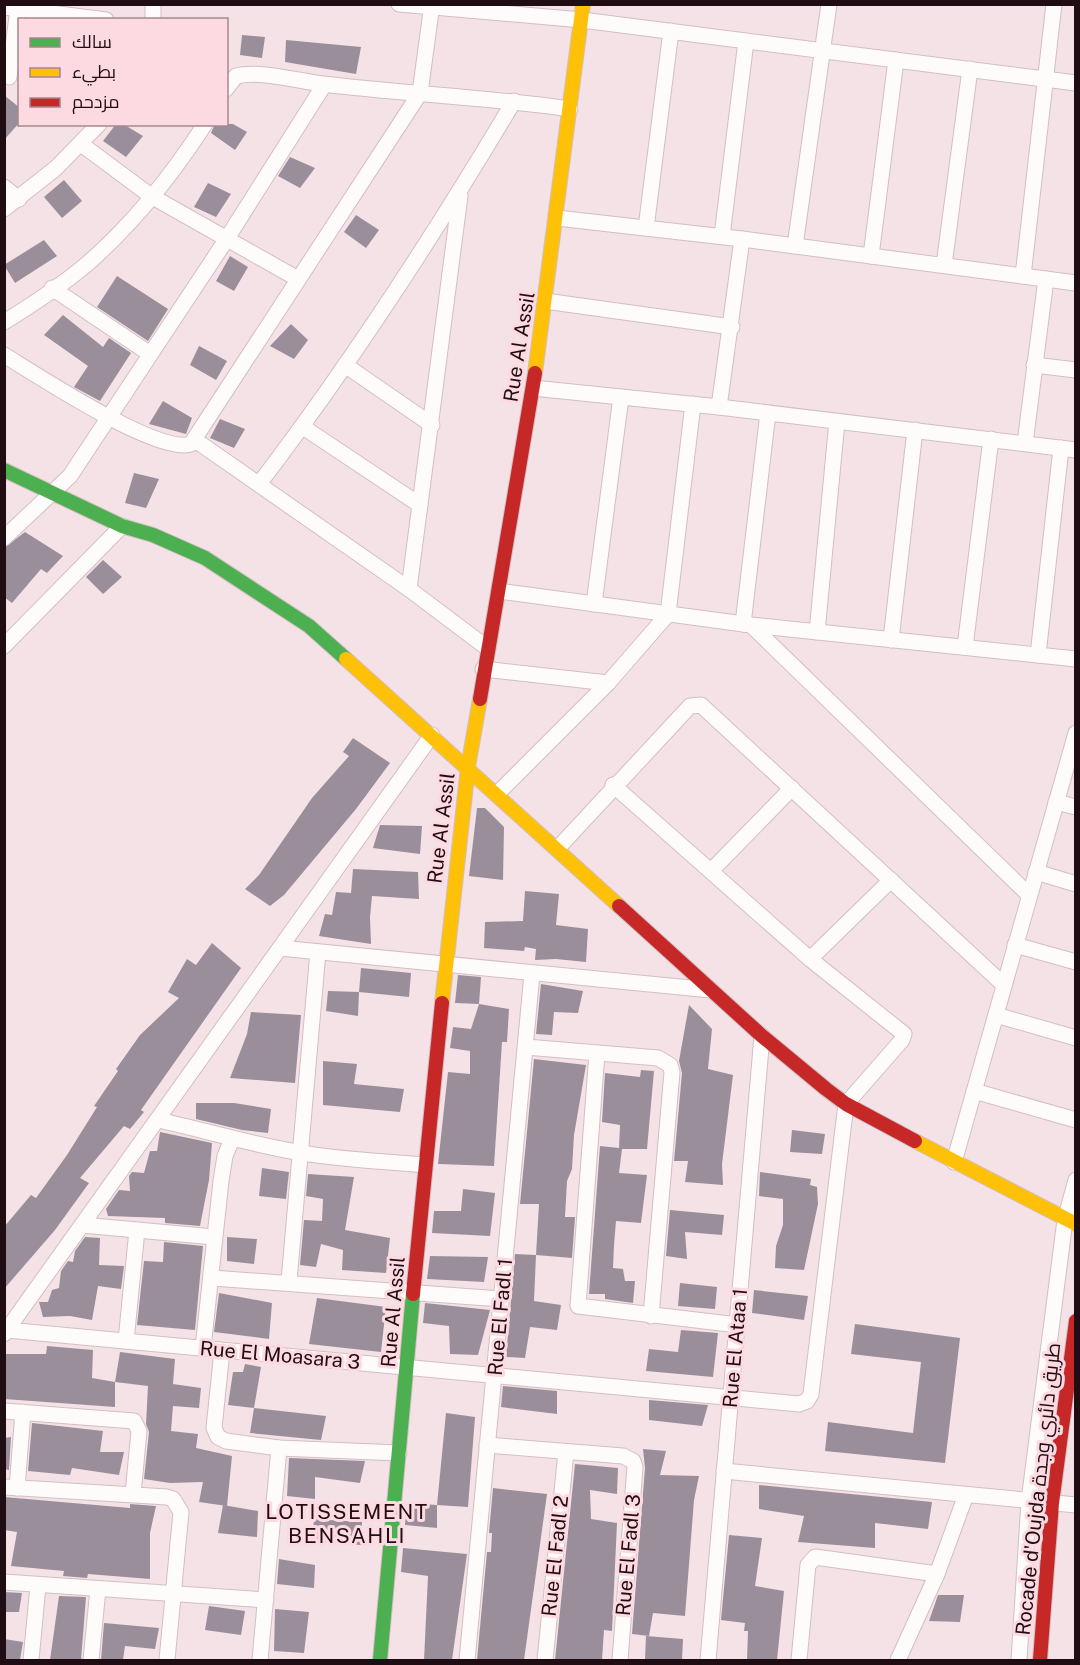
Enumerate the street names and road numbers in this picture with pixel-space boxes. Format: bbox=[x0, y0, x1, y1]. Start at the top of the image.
street label: Rue Al Assil bbox=[498, 290, 540, 404]
street label: Rue Al Assil bbox=[422, 771, 460, 885]
street label: Rue Al Assil bbox=[376, 1255, 410, 1369]
street label: Rue El Fadl 1 bbox=[483, 1257, 517, 1377]
street label: Rue El Ataa 1 bbox=[718, 1287, 752, 1409]
street label: Rue El Moasara 3 bbox=[199, 1336, 361, 1374]
street label: Rocade d'Oujda طريق دائري وجدة bbox=[1011, 1341, 1069, 1637]
street label: Rue El Fadl 3 bbox=[611, 1493, 645, 1617]
street label: Rue El Fadl 2 bbox=[537, 1494, 573, 1618]

